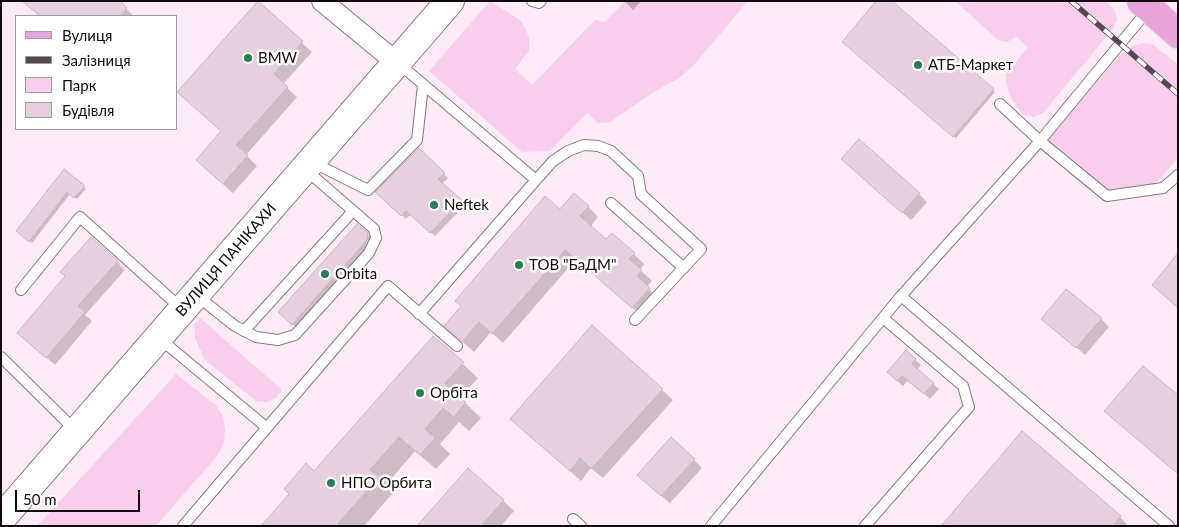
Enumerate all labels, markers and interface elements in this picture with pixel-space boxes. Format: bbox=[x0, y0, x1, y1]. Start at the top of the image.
legend bbox=[15, 15, 178, 130]
text: Вулиця bbox=[62, 26, 112, 44]
place label: BMW bbox=[258, 49, 297, 67]
text: Залізниця bbox=[62, 51, 131, 69]
marker: BMW bbox=[242, 52, 254, 64]
place label: АТБ-Маркет bbox=[928, 56, 1013, 74]
marker: АТБ-Маркет bbox=[912, 59, 924, 71]
text: Парк bbox=[62, 76, 96, 94]
text: Будівля bbox=[62, 101, 114, 119]
place label: Neftek bbox=[444, 196, 489, 214]
marker: Neftek bbox=[428, 199, 440, 211]
street label: ВУЛИЦЯ ПАНІКАХИ bbox=[172, 200, 280, 320]
place label: ТОВ "БаДМ" bbox=[529, 256, 616, 274]
marker: ТОВ "БаДМ" bbox=[513, 259, 525, 271]
place label: Orbita bbox=[335, 265, 377, 283]
marker: Orbita bbox=[319, 268, 331, 280]
place label: Орбіта bbox=[430, 384, 478, 402]
marker: Орбіта bbox=[414, 387, 426, 399]
place label: НПО Орбита bbox=[341, 474, 432, 492]
marker: НПО Орбита bbox=[325, 477, 337, 489]
scale bar bbox=[18, 480, 142, 512]
text: 50 m bbox=[23, 490, 57, 508]

